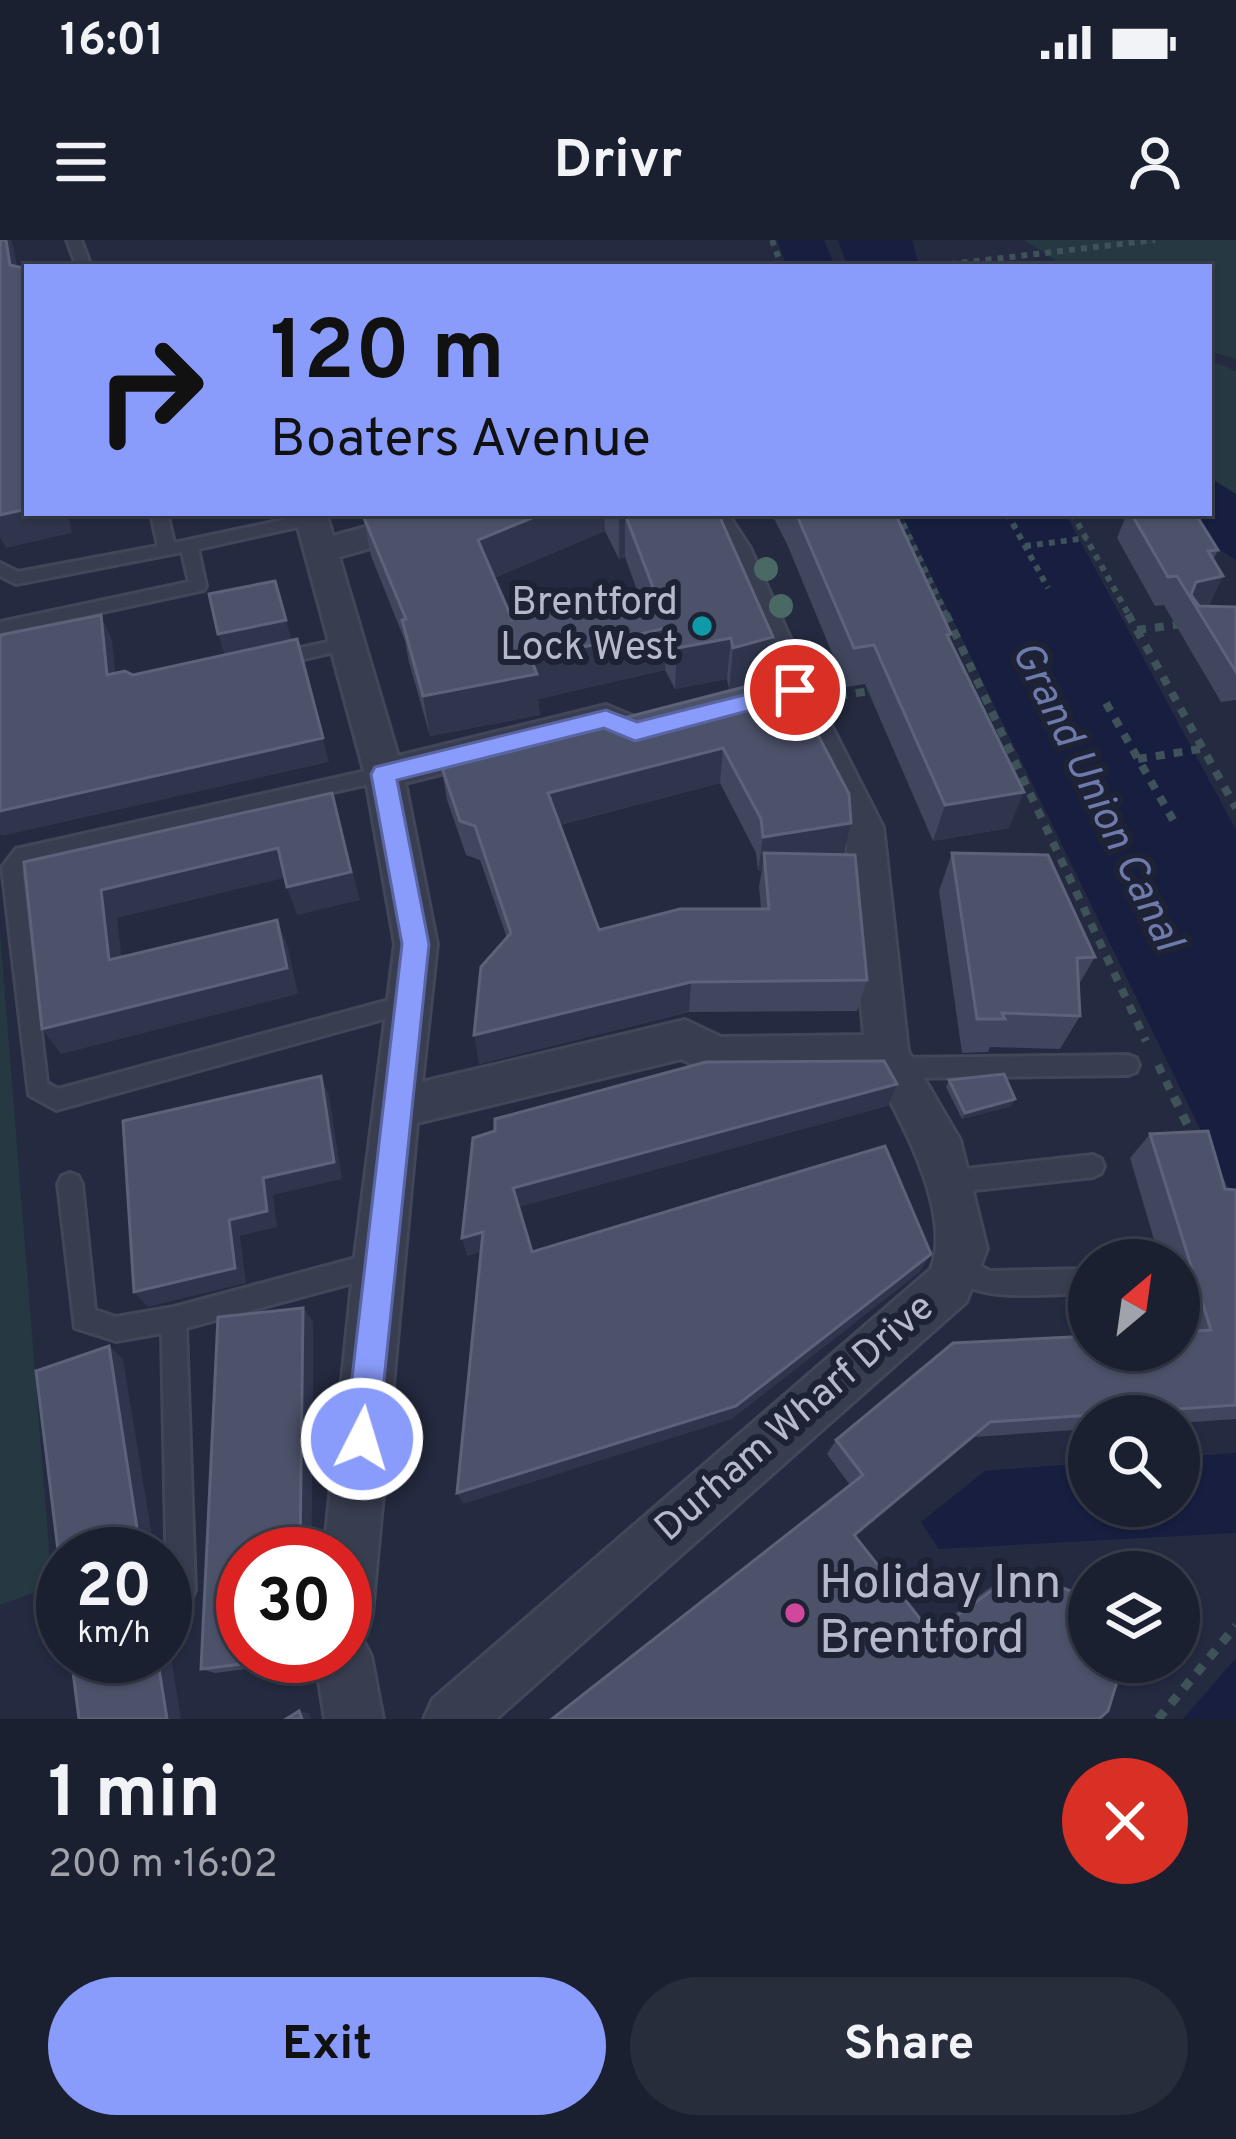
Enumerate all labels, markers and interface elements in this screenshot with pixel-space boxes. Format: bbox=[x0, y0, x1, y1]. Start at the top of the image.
text: 16:01 bbox=[60, 14, 164, 71]
text: Drivr bbox=[554, 128, 682, 197]
icon: menu bbox=[48, 129, 114, 195]
icon: person bbox=[1122, 129, 1188, 195]
text: 120 m bbox=[270, 303, 505, 409]
icon: right bbox=[72, 312, 228, 468]
text: Boaters Avenue bbox=[270, 407, 651, 476]
place label: Brentford Lock West bbox=[500, 580, 678, 674]
marker: Brentford Lock West bbox=[689, 613, 715, 639]
water label: Grand Union Canal bbox=[997, 633, 1194, 963]
pin bbox=[744, 639, 846, 741]
icon: arrive bbox=[762, 657, 828, 723]
north arrow bbox=[1068, 1239, 1200, 1371]
map controls bbox=[1068, 1239, 1200, 1683]
street label: Durham Wharf Drive bbox=[646, 1284, 946, 1554]
position arrow bbox=[299, 1376, 425, 1502]
button: search bbox=[1068, 1395, 1200, 1527]
speed limit sign: 30 bbox=[216, 1527, 372, 1683]
button: layers bbox=[1068, 1551, 1200, 1683]
text: 20 bbox=[76, 1552, 152, 1628]
place label: Holiday Inn Brentford bbox=[819, 1555, 1061, 1670]
marker: Holiday Inn Brentford bbox=[782, 1600, 808, 1626]
text: km/h bbox=[78, 1616, 150, 1653]
text: 1 min bbox=[48, 1751, 221, 1843]
button: close bbox=[1062, 1758, 1188, 1884]
text: 200 m · 16:02 bbox=[48, 1842, 278, 1891]
button: Exit bbox=[48, 1977, 606, 2115]
button: Share bbox=[630, 1977, 1188, 2115]

